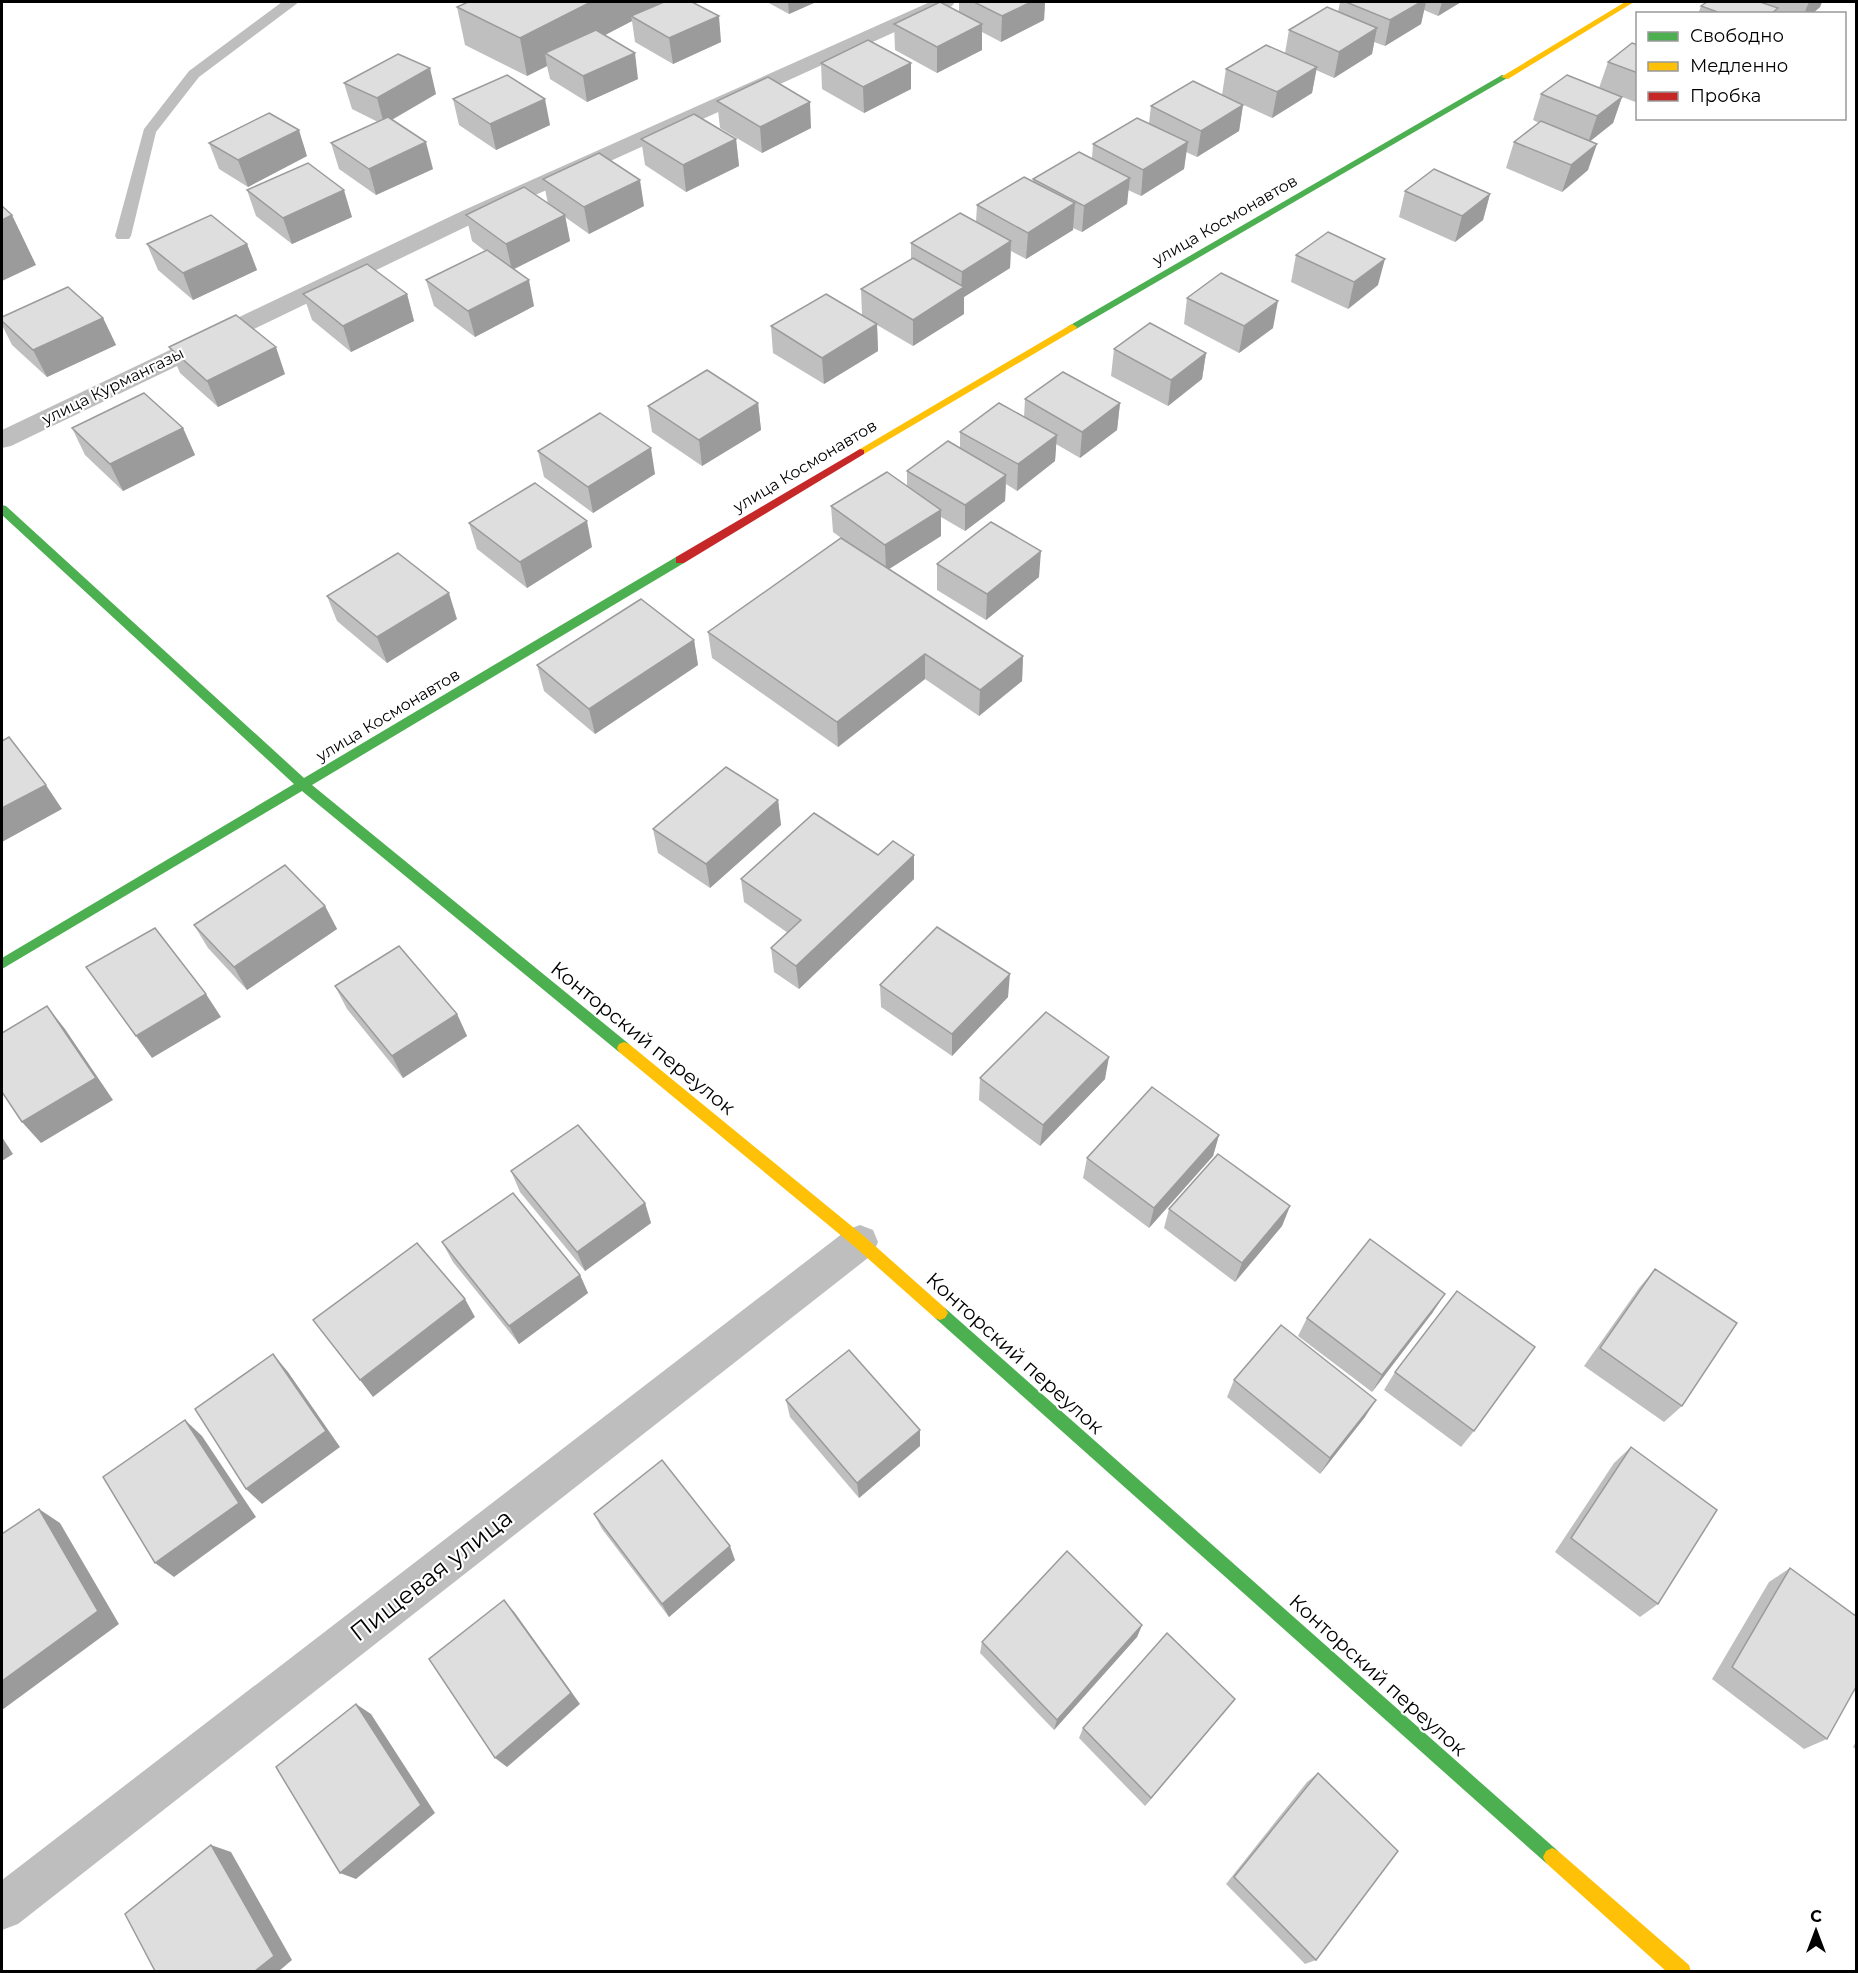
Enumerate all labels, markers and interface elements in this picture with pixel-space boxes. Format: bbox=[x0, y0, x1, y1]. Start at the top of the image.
legend bbox=[1636, 12, 1846, 120]
text: Свободно bbox=[1690, 25, 1784, 47]
text: Медленно bbox=[1690, 55, 1788, 77]
text: Пробка bbox=[1690, 85, 1761, 107]
street label: улица Космонавтов bbox=[1148, 171, 1301, 270]
street label: улица Курмангазы bbox=[38, 343, 187, 429]
street label: улица Космонавтов bbox=[729, 416, 880, 517]
street label: улица Космонавтов bbox=[312, 665, 463, 766]
street label: Конторский переулок bbox=[546, 956, 740, 1120]
street label: Конторский переулок bbox=[921, 1267, 1109, 1439]
street label: Пищевая улица bbox=[344, 1503, 518, 1647]
street label: Конторский переулок bbox=[1284, 1589, 1472, 1761]
north arrow bbox=[1786, 1901, 1846, 1961]
text: С bbox=[1810, 1907, 1822, 1926]

